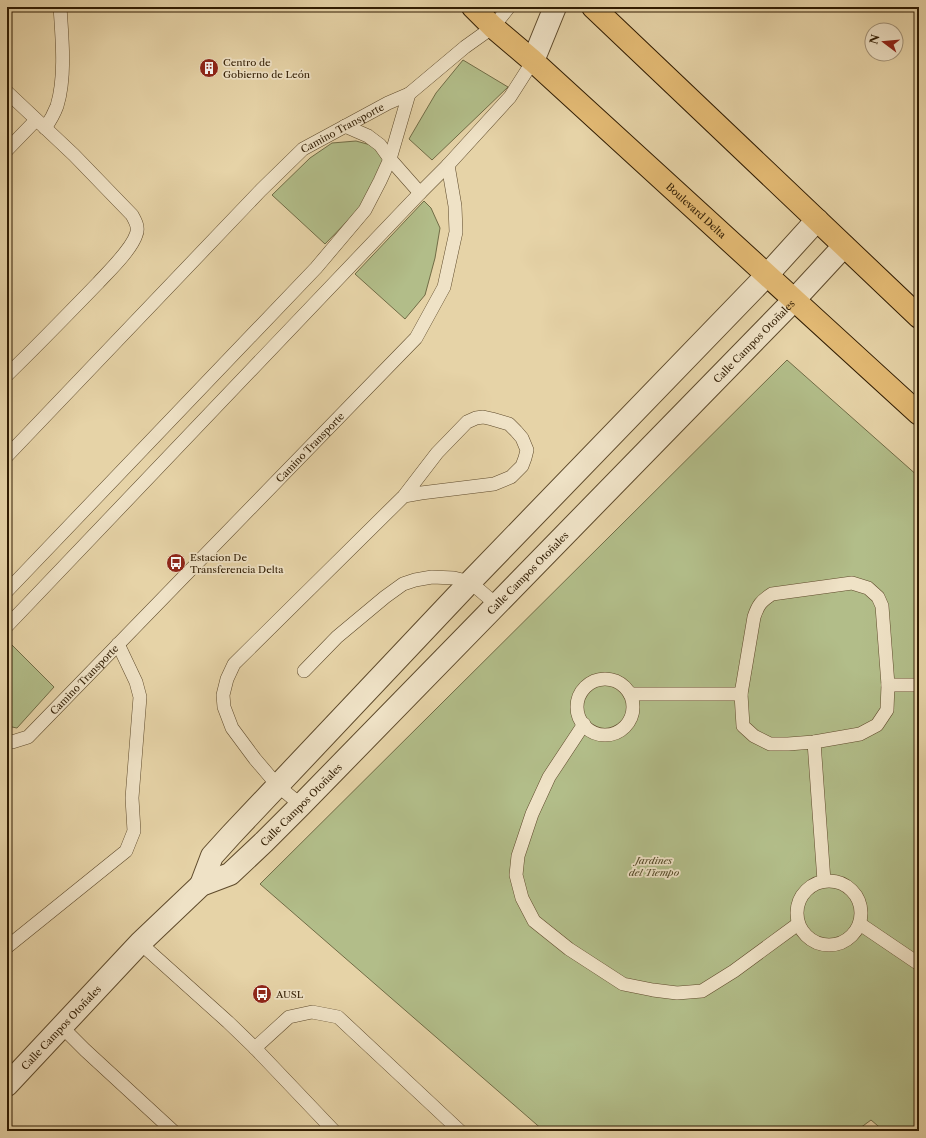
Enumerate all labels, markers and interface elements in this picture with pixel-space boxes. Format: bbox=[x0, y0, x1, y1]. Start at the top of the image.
north arrow bbox=[864, 22, 904, 62]
text: N bbox=[866, 32, 883, 46]
place label: Centro de Gobierno de León bbox=[223, 56, 311, 81]
building icon: Centro de Gobierno de León bbox=[198, 57, 220, 79]
street label: Camino Transporte bbox=[298, 100, 386, 156]
street label: Boulevard Delta bbox=[664, 180, 729, 241]
street label: Calle Campos Otoñales bbox=[710, 297, 797, 386]
street label: Camino Transporte bbox=[273, 409, 347, 485]
street label: Calle Campos Otoñales bbox=[484, 529, 571, 617]
place label: Estacion De Transferencia Delta bbox=[190, 551, 284, 576]
bus stop icon: Estacion De Transferencia Delta bbox=[165, 552, 187, 574]
street label: Camino Transporte bbox=[47, 641, 121, 717]
street label: Calle Campos Otoñales bbox=[257, 760, 345, 849]
park label: Jardines del Tiempo bbox=[629, 854, 680, 879]
street label: Calle Campos Otoñales bbox=[18, 982, 104, 1072]
bus stop icon: AUSL bbox=[251, 983, 273, 1005]
place label: AUSL bbox=[275, 988, 304, 1001]

